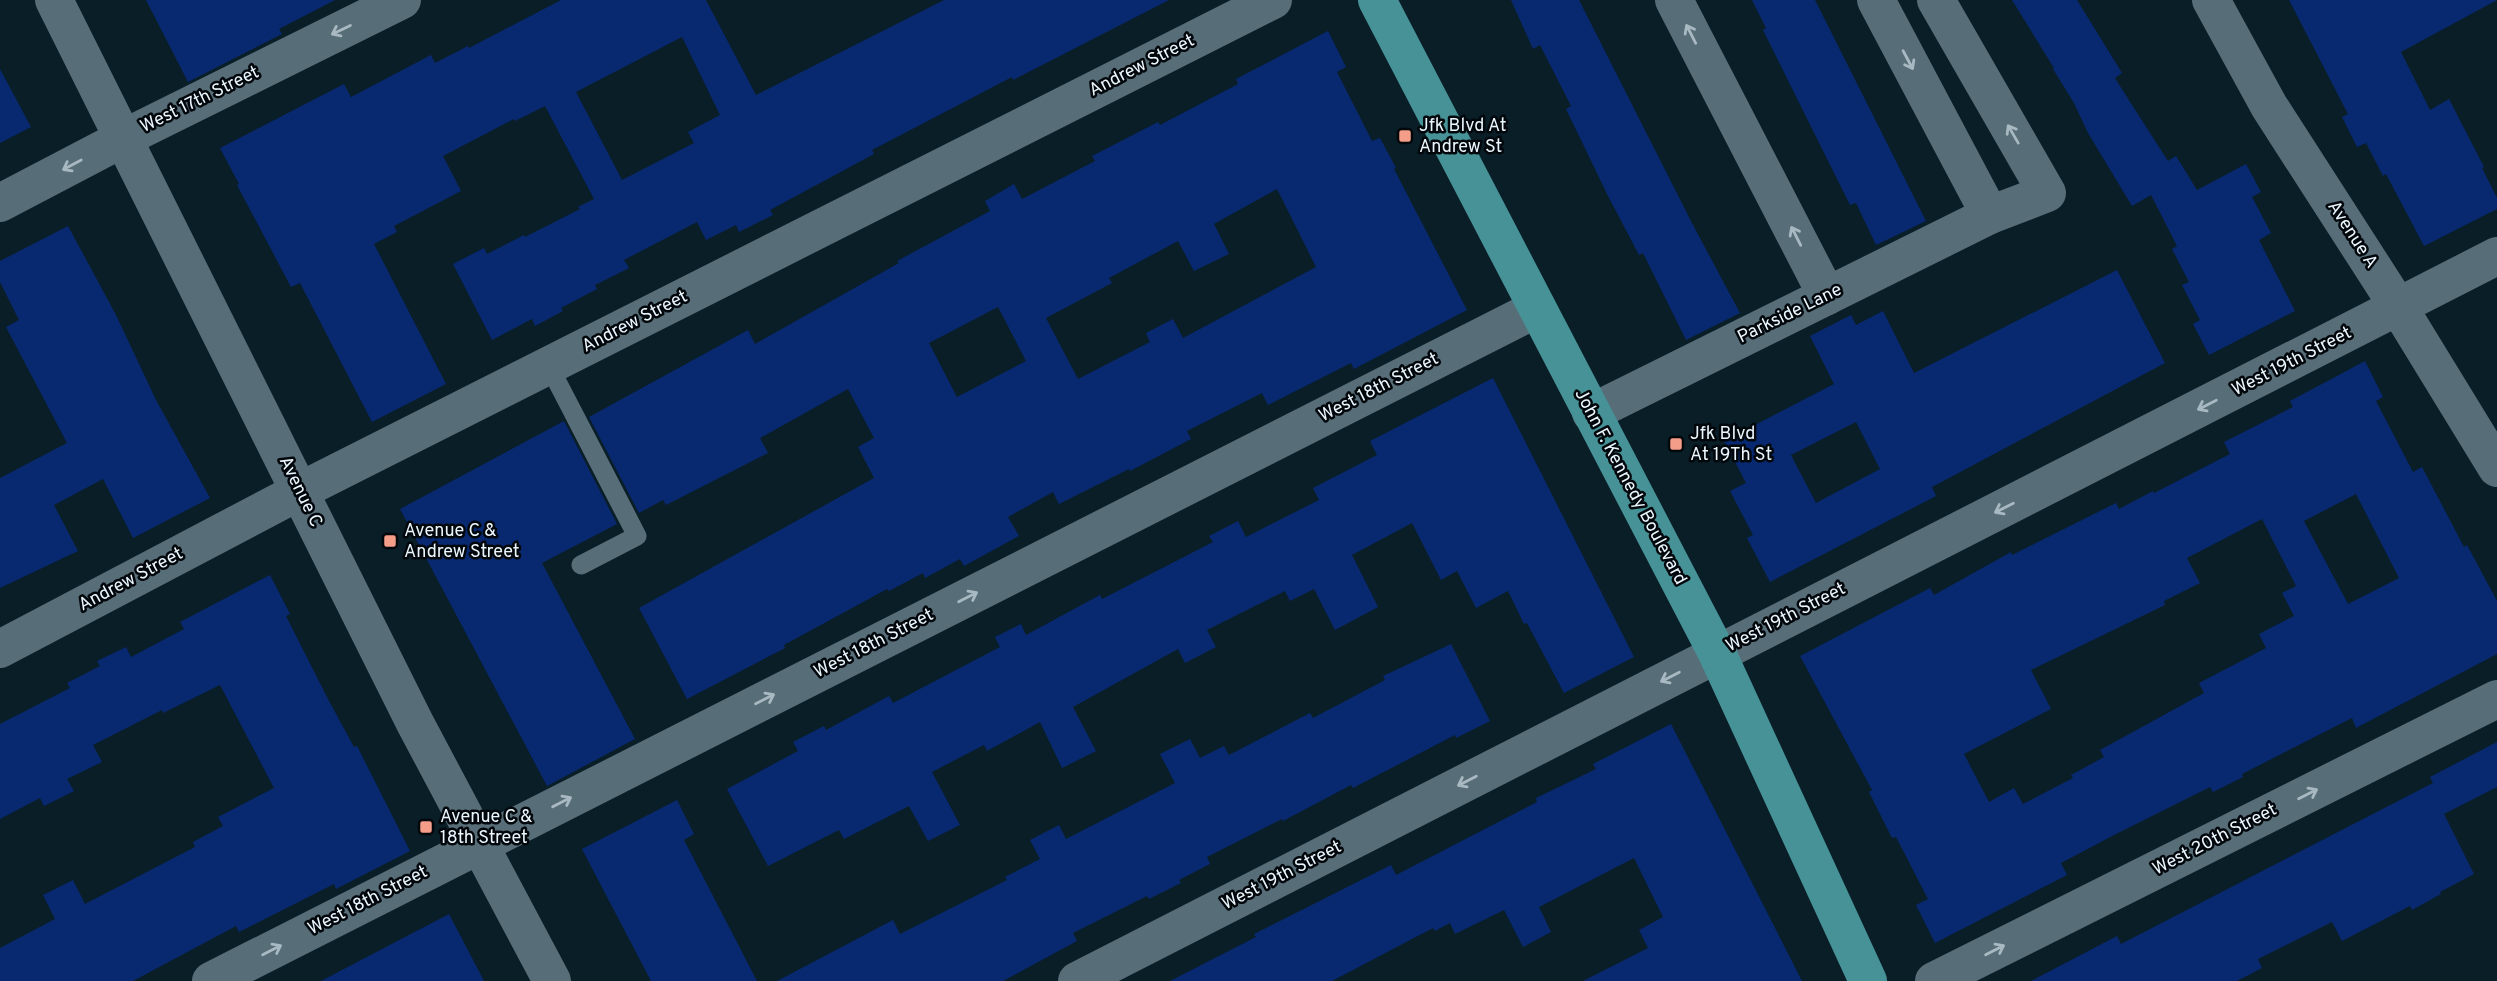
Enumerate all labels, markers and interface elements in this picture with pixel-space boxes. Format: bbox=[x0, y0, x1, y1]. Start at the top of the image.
one-way arrow bbox=[331, 24, 352, 38]
one-way arrow bbox=[1684, 24, 1697, 45]
street label: Andrew Street bbox=[1085, 30, 1199, 102]
one-way arrow bbox=[1901, 50, 1915, 70]
street label: West 17th Street bbox=[137, 61, 263, 139]
place label: Jfk Blvd At Andrew St bbox=[1419, 115, 1507, 159]
one-way arrow bbox=[2006, 124, 2020, 144]
marker: Jfk Blvd At Andrew St bbox=[1397, 128, 1413, 144]
one-way arrow bbox=[62, 159, 83, 173]
street label: Avenue A bbox=[2322, 197, 2382, 273]
one-way arrow bbox=[1788, 226, 1802, 247]
street label: Parkside Lane bbox=[1734, 279, 1846, 349]
street label: Andrew Street bbox=[578, 286, 692, 358]
street label: West 19th Street bbox=[2228, 322, 2356, 402]
street label: West 18th Street bbox=[1315, 348, 1443, 428]
street label: John F. Kennedy Boulevard bbox=[1568, 385, 1692, 589]
one-way arrow bbox=[2197, 398, 2217, 412]
place label: Jfk Blvd At 19Th St bbox=[1690, 423, 1772, 467]
marker: Jfk Blvd At 19Th St bbox=[1668, 436, 1684, 452]
street label: Avenue C bbox=[273, 453, 327, 531]
one-way arrow bbox=[1994, 501, 2015, 515]
place label: Avenue C & Andrew Street bbox=[404, 520, 519, 564]
marker: Avenue C & Andrew Street bbox=[382, 533, 398, 549]
street label: Andrew Street bbox=[75, 543, 187, 617]
street label: West 19th Street bbox=[1722, 578, 1850, 658]
one-way arrow bbox=[957, 589, 978, 603]
street label: West 18th Street bbox=[810, 604, 938, 684]
one-way arrow bbox=[1660, 671, 1681, 685]
one-way arrow bbox=[754, 692, 775, 706]
one-way arrow bbox=[1457, 775, 1478, 788]
one-way arrow bbox=[2297, 786, 2318, 800]
one-way arrow bbox=[551, 795, 572, 809]
street label: West 20th Street bbox=[2149, 799, 2281, 881]
place label: Avenue C & 18th Street bbox=[440, 806, 532, 850]
marker: Avenue C & 18th Street bbox=[418, 819, 434, 835]
street label: West 19th Street bbox=[1218, 836, 1346, 916]
street label: West 18th Street bbox=[304, 861, 432, 941]
one-way arrow bbox=[261, 943, 282, 956]
one-way arrow bbox=[1984, 943, 2005, 957]

